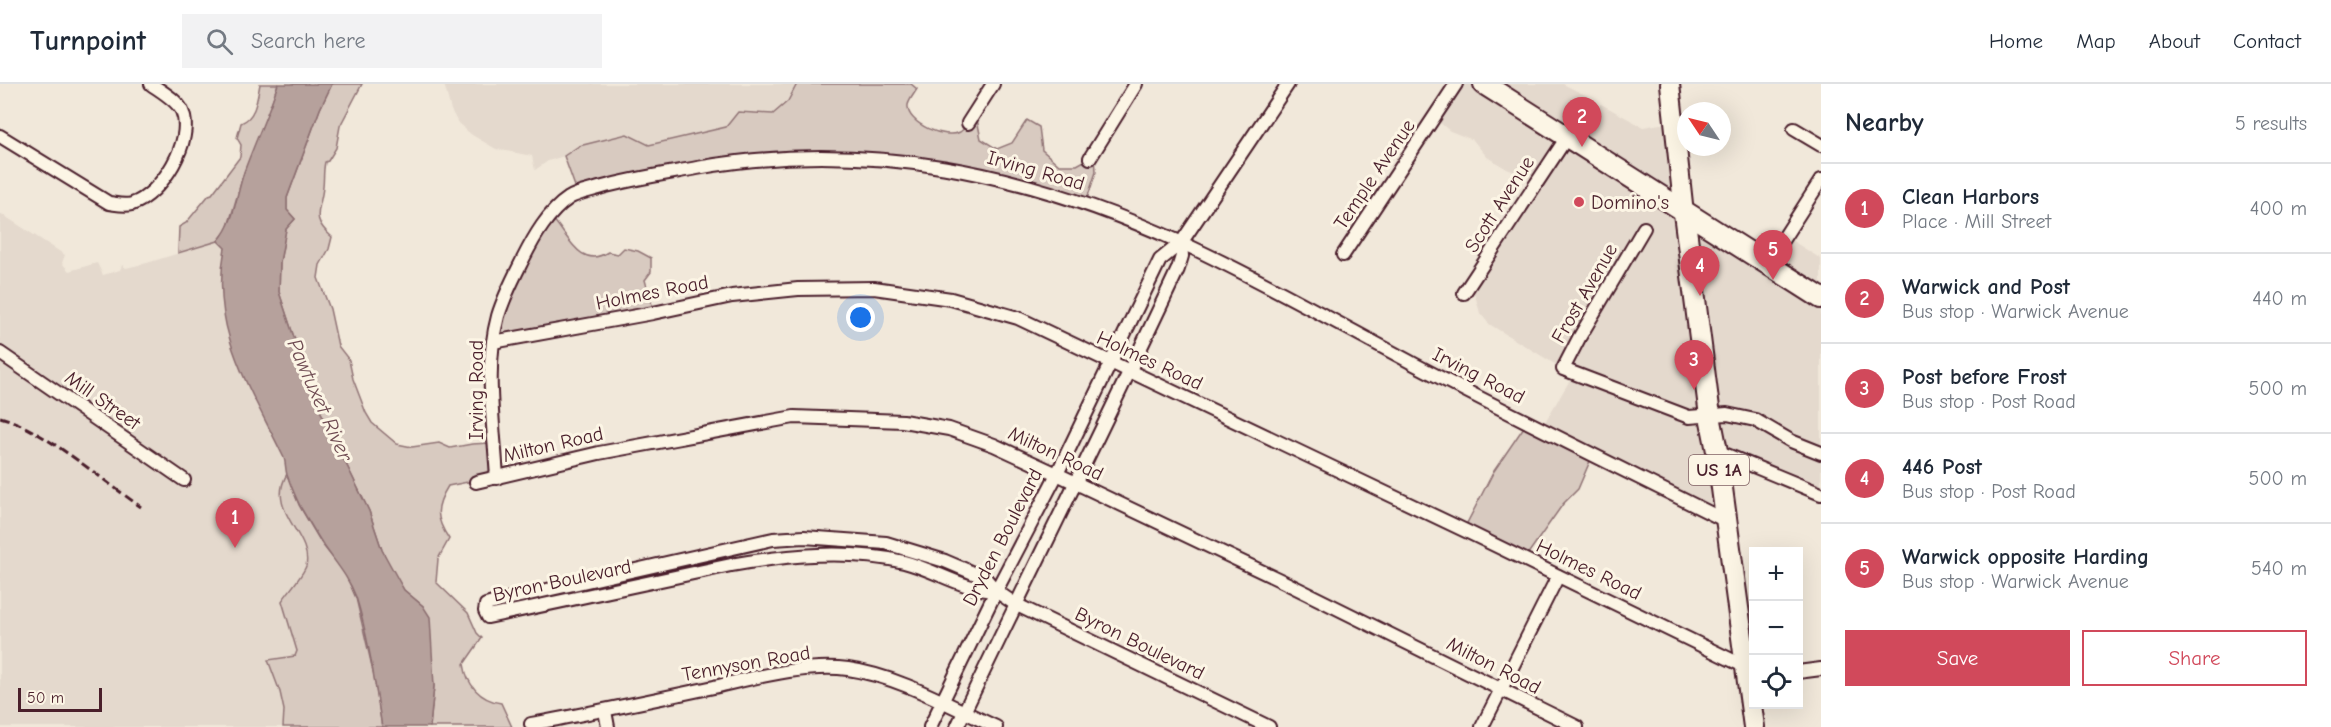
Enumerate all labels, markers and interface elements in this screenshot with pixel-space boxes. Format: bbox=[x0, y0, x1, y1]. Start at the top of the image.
search box bbox=[182, 14, 602, 68]
text: Turnpoint bbox=[30, 25, 146, 57]
icon: search bbox=[203, 25, 236, 58]
text: Search here bbox=[251, 28, 365, 54]
text: Home bbox=[1989, 29, 2043, 53]
text: Map bbox=[2076, 29, 2116, 53]
text: About bbox=[2149, 29, 2200, 53]
text: Contact bbox=[2233, 29, 2301, 53]
pin: 2 bbox=[1562, 98, 1602, 147]
north arrow bbox=[1677, 102, 1731, 156]
text: Nearby bbox=[1845, 108, 1924, 138]
text: 5 results bbox=[2235, 112, 2307, 135]
street label: Temple Avenue bbox=[1329, 115, 1420, 234]
street label: Irving Road bbox=[985, 146, 1087, 195]
street label: Scott Avenue bbox=[1460, 152, 1539, 257]
text: Clean Harbors bbox=[1902, 184, 2039, 210]
place label: Domino's bbox=[1591, 191, 1669, 214]
marker: Domino's bbox=[1572, 195, 1586, 209]
text: 1 bbox=[1861, 197, 1868, 220]
text: 400 m bbox=[2250, 197, 2307, 220]
text: Place · Mill Street bbox=[1902, 210, 2051, 233]
pin: 5 bbox=[1754, 230, 1792, 280]
street label: Frost Avenue bbox=[1547, 239, 1622, 347]
pin: 4 bbox=[1680, 246, 1720, 296]
street label: Holmes Road bbox=[594, 270, 710, 315]
text: Warwick and Post bbox=[1902, 274, 2070, 300]
text: 2 bbox=[1860, 287, 1869, 310]
text: 440 m bbox=[2252, 287, 2307, 310]
text: Bus stop · Warwick Avenue bbox=[1902, 300, 2129, 323]
your location bbox=[846, 303, 875, 332]
street label: Holmes Road bbox=[1093, 326, 1206, 395]
water label: Pawtuxet River bbox=[282, 335, 358, 466]
street label: Irving Road bbox=[465, 340, 488, 440]
pin: 3 bbox=[1674, 340, 1714, 390]
street label: Irving Road bbox=[1429, 342, 1529, 408]
text: Post before Frost bbox=[1902, 364, 2066, 390]
street label: Mill Street bbox=[61, 366, 146, 435]
text: 3 bbox=[1860, 377, 1869, 400]
text: 500 m bbox=[2249, 377, 2307, 400]
text: Bus stop · Post Road bbox=[1902, 390, 2076, 413]
street label: Milton Road bbox=[1005, 421, 1107, 485]
street label: Milton Road bbox=[501, 422, 606, 467]
text: 446 Post bbox=[1902, 454, 1982, 480]
road number: US 1A bbox=[1689, 455, 1749, 485]
street label: Dryden Boulevard bbox=[958, 465, 1047, 610]
text: 4 bbox=[1860, 467, 1869, 490]
text: 500 m bbox=[2249, 467, 2307, 490]
text: Bus stop · Post Road bbox=[1902, 480, 2076, 503]
pin: 1 bbox=[216, 498, 254, 548]
street label: Holmes Road bbox=[1532, 534, 1645, 605]
text: Warwick opposite Harding bbox=[1902, 544, 2149, 570]
map controls bbox=[1749, 547, 1803, 709]
button: + bbox=[1749, 547, 1803, 601]
street label: Byron Boulevard bbox=[491, 555, 634, 606]
text: 5 bbox=[1859, 557, 1870, 580]
text: 540 m bbox=[2251, 557, 2307, 580]
text: Bus stop · Warwick Avenue bbox=[1902, 570, 2129, 593]
button: − bbox=[1749, 601, 1803, 655]
street label: Byron Boulevard bbox=[1071, 602, 1208, 685]
button: Save bbox=[1845, 630, 2070, 686]
button: Share bbox=[2082, 630, 2307, 686]
street label: Milton Road bbox=[1443, 632, 1545, 699]
street label: Tennyson Road bbox=[680, 641, 812, 686]
button: locate bbox=[1749, 655, 1803, 709]
scale bar bbox=[18, 685, 102, 712]
text: 50 m bbox=[27, 689, 64, 707]

